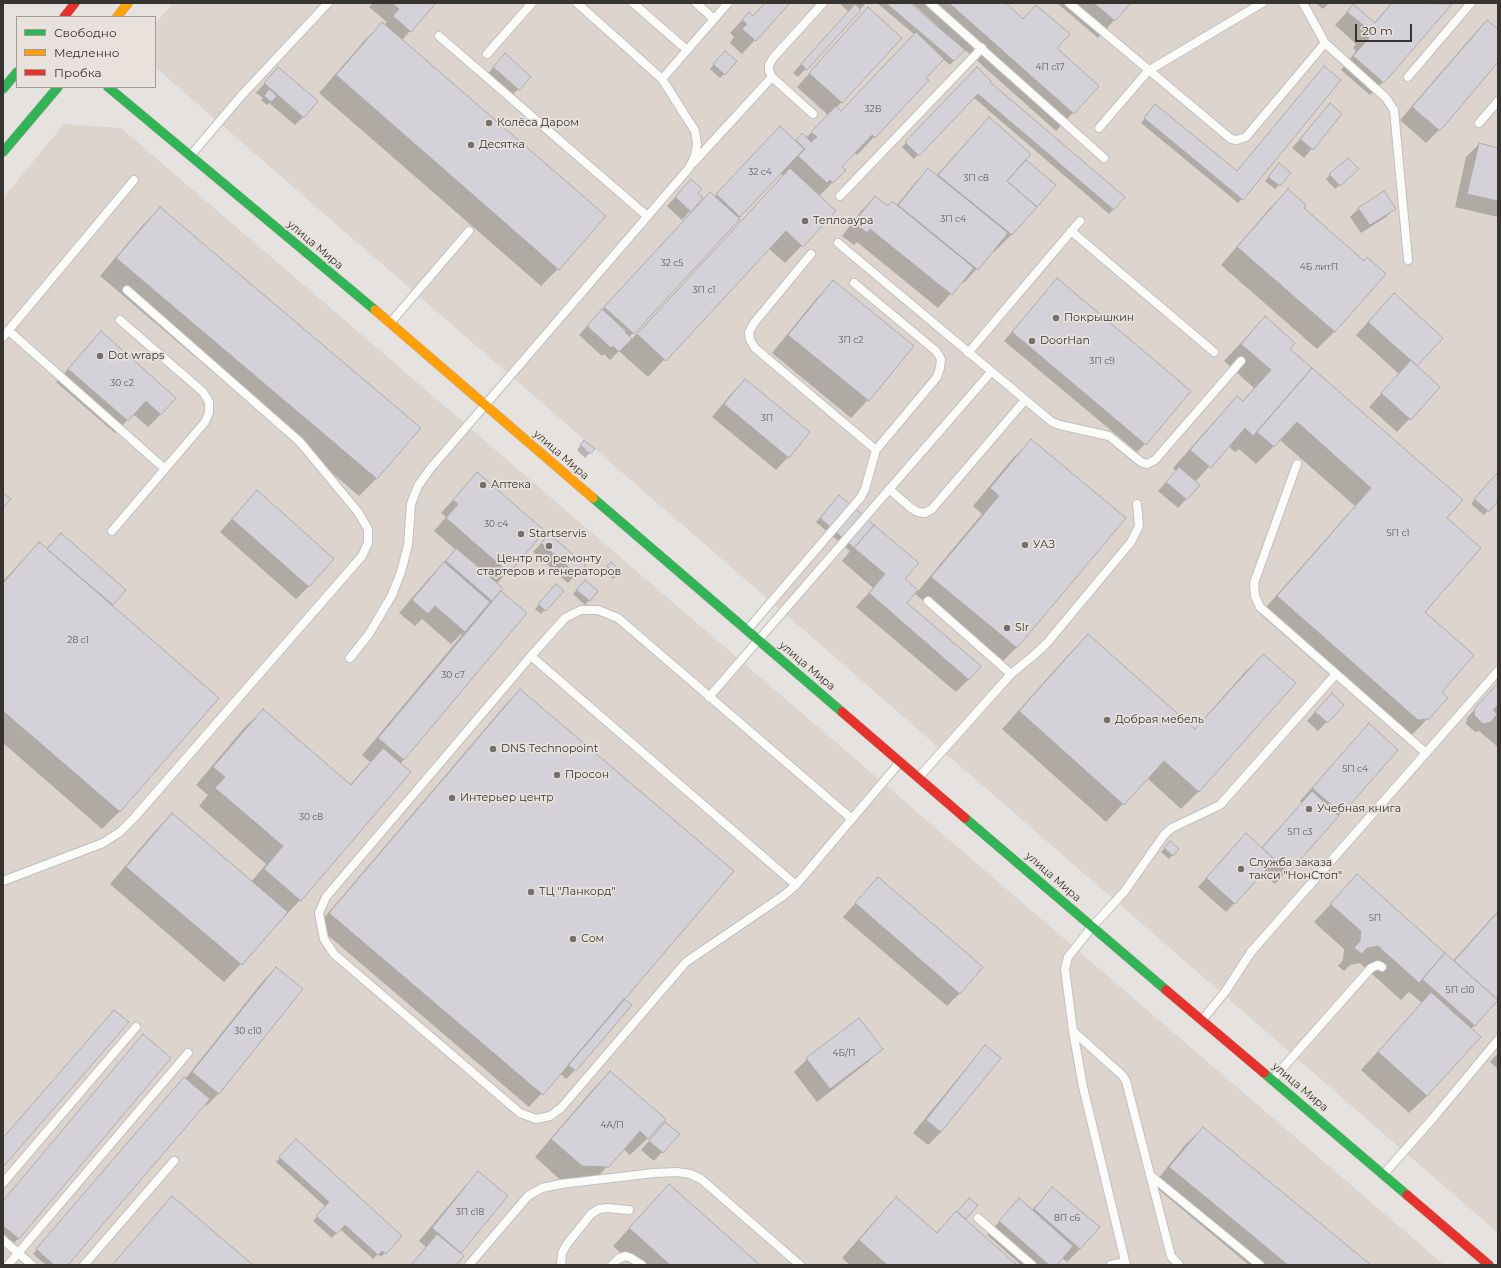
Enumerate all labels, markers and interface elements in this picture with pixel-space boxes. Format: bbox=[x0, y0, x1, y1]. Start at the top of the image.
legend bbox=[16, 16, 156, 88]
scale bar bbox=[1357, 16, 1414, 42]
text: 20 m bbox=[1362, 23, 1393, 38]
text: Свободно bbox=[54, 25, 117, 40]
text: Медленно bbox=[54, 45, 119, 60]
house number: 4П с17 bbox=[1035, 62, 1065, 72]
text: Пробка bbox=[54, 65, 102, 80]
house number: 32В bbox=[865, 104, 881, 114]
place label: Колёса Даром bbox=[497, 116, 579, 130]
marker: Колёса Даром bbox=[484, 118, 494, 128]
place label: Десятка bbox=[479, 138, 525, 152]
marker: Десятка bbox=[466, 140, 476, 150]
house number: 32 с4 bbox=[748, 167, 772, 177]
house number: 3П с8 bbox=[963, 173, 989, 183]
place label: Теплоаура bbox=[813, 214, 873, 228]
house number: 3П с4 bbox=[940, 214, 966, 224]
marker: Теплоаура bbox=[800, 216, 810, 226]
street label: улица Мира bbox=[284, 218, 346, 272]
house number: 32 с5 bbox=[661, 258, 683, 268]
house number: 4Б литП bbox=[1300, 262, 1338, 272]
house number: 3П с1 bbox=[693, 285, 715, 295]
place label: Покрышкин bbox=[1064, 311, 1134, 325]
marker: Покрышкин bbox=[1051, 313, 1061, 323]
place label: DoorHan bbox=[1040, 334, 1090, 348]
house number: 3П с2 bbox=[839, 335, 863, 345]
marker: DoorHan bbox=[1027, 336, 1037, 346]
place label: Dot wraps bbox=[108, 349, 164, 363]
marker: Dot wraps bbox=[95, 351, 105, 361]
house number: 3П с9 bbox=[1089, 356, 1115, 366]
house number: 30 с2 bbox=[110, 378, 134, 388]
house number: 3П bbox=[761, 413, 773, 423]
street label: улица Мира bbox=[531, 427, 591, 483]
place label: Аптека bbox=[491, 478, 531, 492]
marker: Аптека bbox=[478, 480, 488, 490]
house number: 30 с4 bbox=[484, 519, 508, 529]
place label: Startservis bbox=[529, 527, 586, 541]
house number: 5П с1 bbox=[1387, 528, 1409, 538]
marker: Startservis bbox=[516, 529, 526, 539]
place label: УАЗ bbox=[1033, 538, 1055, 552]
marker: УАЗ bbox=[1020, 540, 1030, 550]
marker: Центр по ремонту стартеров и генераторов bbox=[544, 541, 554, 551]
place label: Центр по ремонту стартеров и генераторов bbox=[477, 552, 621, 578]
place label: Slr bbox=[1015, 621, 1029, 635]
marker: Slr bbox=[1002, 623, 1012, 633]
house number: 28 с1 bbox=[67, 635, 89, 645]
street label: улица Мира bbox=[776, 639, 838, 693]
house number: 30 с7 bbox=[441, 670, 465, 680]
place label: Добрая мебель bbox=[1115, 713, 1204, 727]
marker: Добрая мебель bbox=[1102, 715, 1112, 725]
place label: DNS Technopoint bbox=[501, 742, 598, 756]
marker: DNS Technopoint bbox=[488, 744, 498, 754]
house number: 5П с4 bbox=[1342, 764, 1368, 774]
place label: Просон bbox=[565, 768, 609, 782]
marker: Просон bbox=[552, 770, 562, 780]
place label: Интерьер центр bbox=[460, 791, 554, 805]
marker: Интерьер центр bbox=[447, 793, 457, 803]
place label: Учебная книга bbox=[1317, 802, 1401, 816]
marker: Учебная книга bbox=[1304, 804, 1314, 814]
house number: 30 с8 bbox=[299, 812, 323, 822]
house number: 5П с3 bbox=[1288, 827, 1312, 837]
street label: улица Мира bbox=[1023, 849, 1083, 905]
place label: Служба заказа такси "НонСтоп" bbox=[1249, 856, 1342, 882]
marker: Служба заказа такси "НонСтоп" bbox=[1236, 864, 1246, 874]
place label: ТЦ "Ланкорд" bbox=[539, 885, 616, 899]
marker: ТЦ "Ланкорд" bbox=[526, 887, 536, 897]
house number: 5П bbox=[1369, 913, 1381, 923]
place label: Сом bbox=[581, 932, 604, 946]
marker: Сом bbox=[568, 934, 578, 944]
house number: 5П с10 bbox=[1446, 985, 1474, 995]
house number: 30 с10 bbox=[234, 1026, 262, 1036]
house number: 4Б/П bbox=[833, 1048, 855, 1058]
street label: улица Мира bbox=[1269, 1060, 1331, 1114]
house number: 4А/П bbox=[600, 1120, 624, 1130]
house number: 3П с18 bbox=[456, 1207, 484, 1217]
house number: 8П с6 bbox=[1054, 1213, 1080, 1223]

